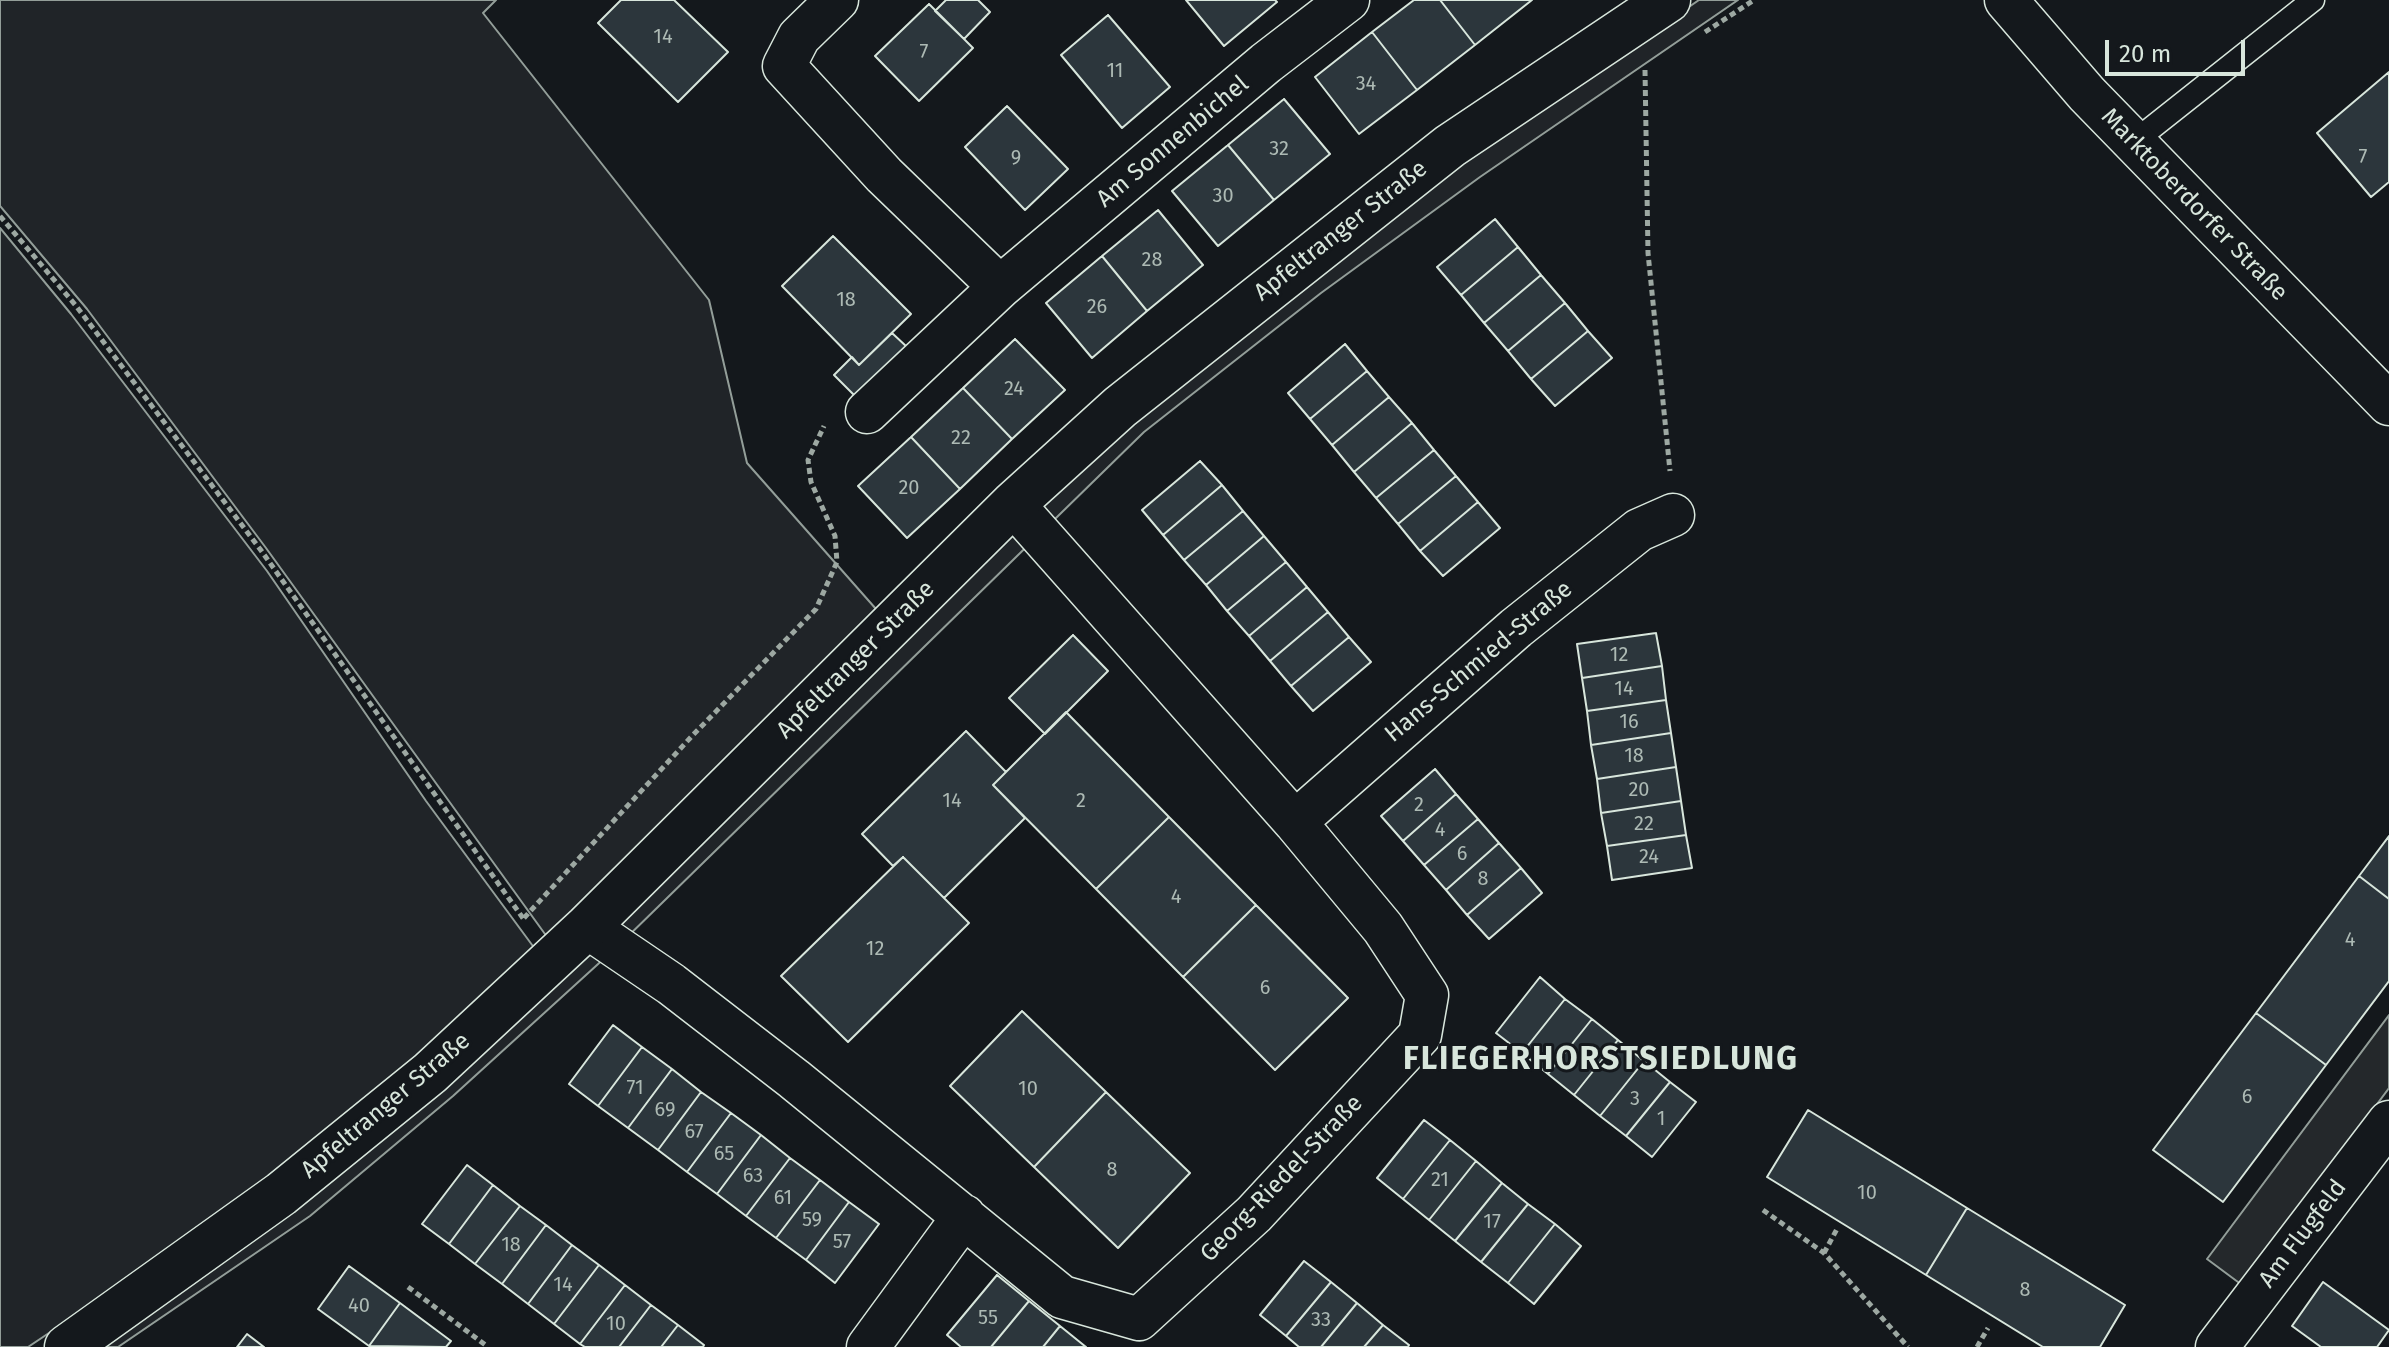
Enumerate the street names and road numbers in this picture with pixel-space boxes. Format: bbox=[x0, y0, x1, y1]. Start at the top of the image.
street label: Am Sonnenbichel bbox=[1091, 70, 1255, 214]
street label: Marktoberdorfer Straße bbox=[2095, 103, 2293, 307]
street label: Apfeltranger Straße bbox=[1249, 155, 1433, 307]
street label: Apfeltranger Straße bbox=[771, 575, 941, 745]
street label: Hans-Schmied-Straße bbox=[1379, 575, 1579, 749]
street label: Apfeltranger Straße bbox=[296, 1027, 476, 1185]
street label: Georg-Riedel-Straße bbox=[1195, 1090, 1369, 1268]
street label: Am Flugfeld bbox=[2253, 1174, 2353, 1294]

